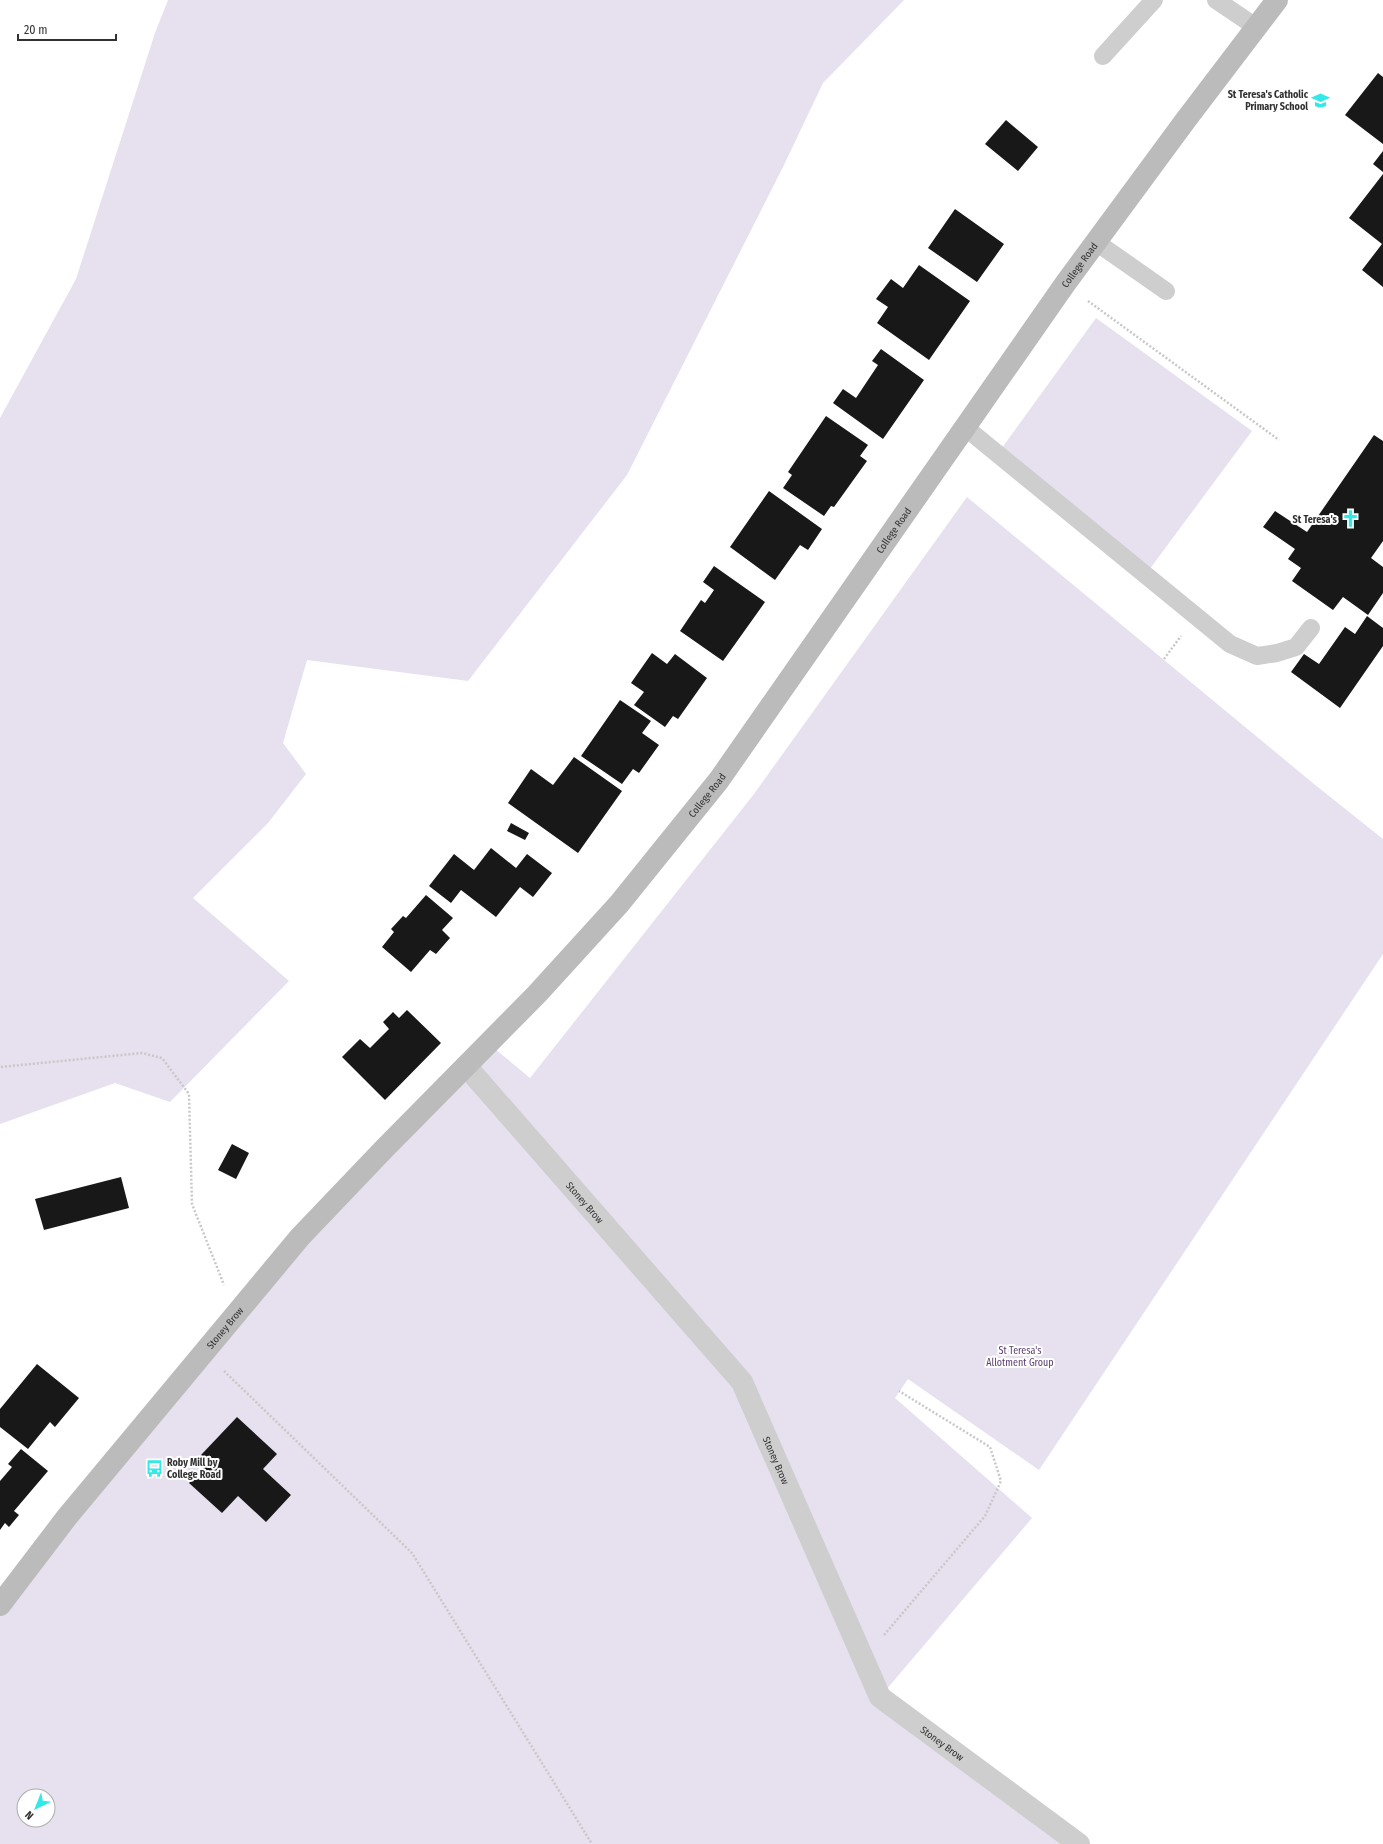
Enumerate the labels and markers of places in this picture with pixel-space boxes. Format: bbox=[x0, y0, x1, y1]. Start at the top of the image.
place label: St Teresa's Catholic Primary School bbox=[1228, 89, 1309, 113]
school or university icon: St Teresa's Catholic Primary School bbox=[1311, 90, 1331, 110]
church icon: St Teresa's bbox=[1340, 509, 1360, 529]
place label: St Teresa's bbox=[1293, 514, 1338, 526]
place label: Roby Mill by College Road bbox=[167, 1457, 221, 1481]
bus stop icon: Roby Mill by College Road bbox=[144, 1458, 164, 1478]

